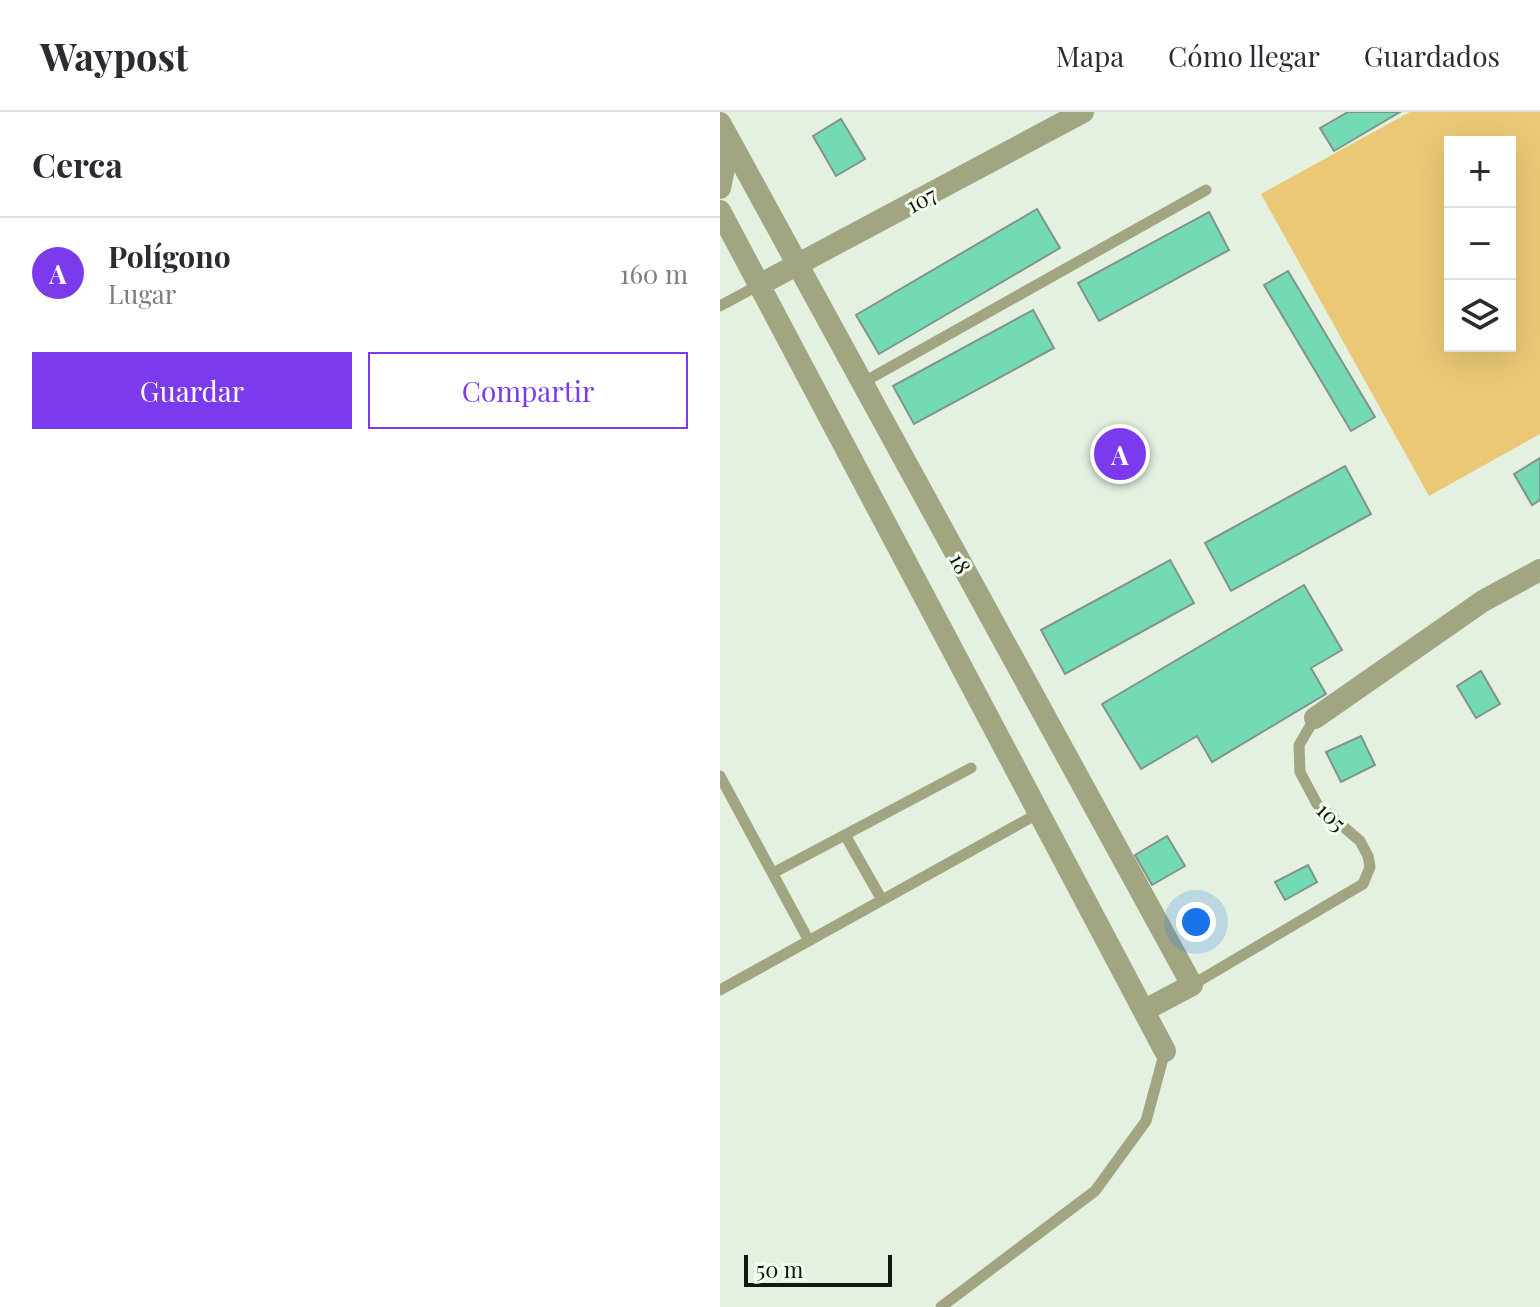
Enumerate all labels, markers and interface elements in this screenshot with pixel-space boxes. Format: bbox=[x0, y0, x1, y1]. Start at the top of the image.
text: Waypost bbox=[40, 30, 188, 81]
text: Mapa bbox=[1056, 37, 1124, 74]
text: Cómo llegar bbox=[1168, 37, 1320, 74]
text: Guardados bbox=[1364, 37, 1500, 74]
map controls bbox=[1444, 136, 1516, 352]
button: + bbox=[1444, 136, 1516, 208]
text: Cerca bbox=[32, 141, 123, 187]
street label: 107 bbox=[901, 179, 941, 219]
button: − bbox=[1444, 208, 1516, 280]
text: Polígono bbox=[108, 236, 231, 276]
text: A bbox=[49, 256, 67, 291]
text: 160 m bbox=[620, 256, 688, 291]
text: Lugar bbox=[108, 276, 176, 311]
button: layers bbox=[1444, 280, 1516, 352]
button: Guardar bbox=[32, 352, 352, 429]
button: Compartir bbox=[368, 352, 688, 429]
pin: A bbox=[1094, 424, 1146, 484]
street label: 18 bbox=[943, 547, 979, 579]
street label: 105 bbox=[1311, 795, 1353, 837]
your location bbox=[1176, 902, 1216, 942]
scale bar bbox=[744, 1251, 892, 1287]
text: 50 m bbox=[756, 1254, 803, 1284]

